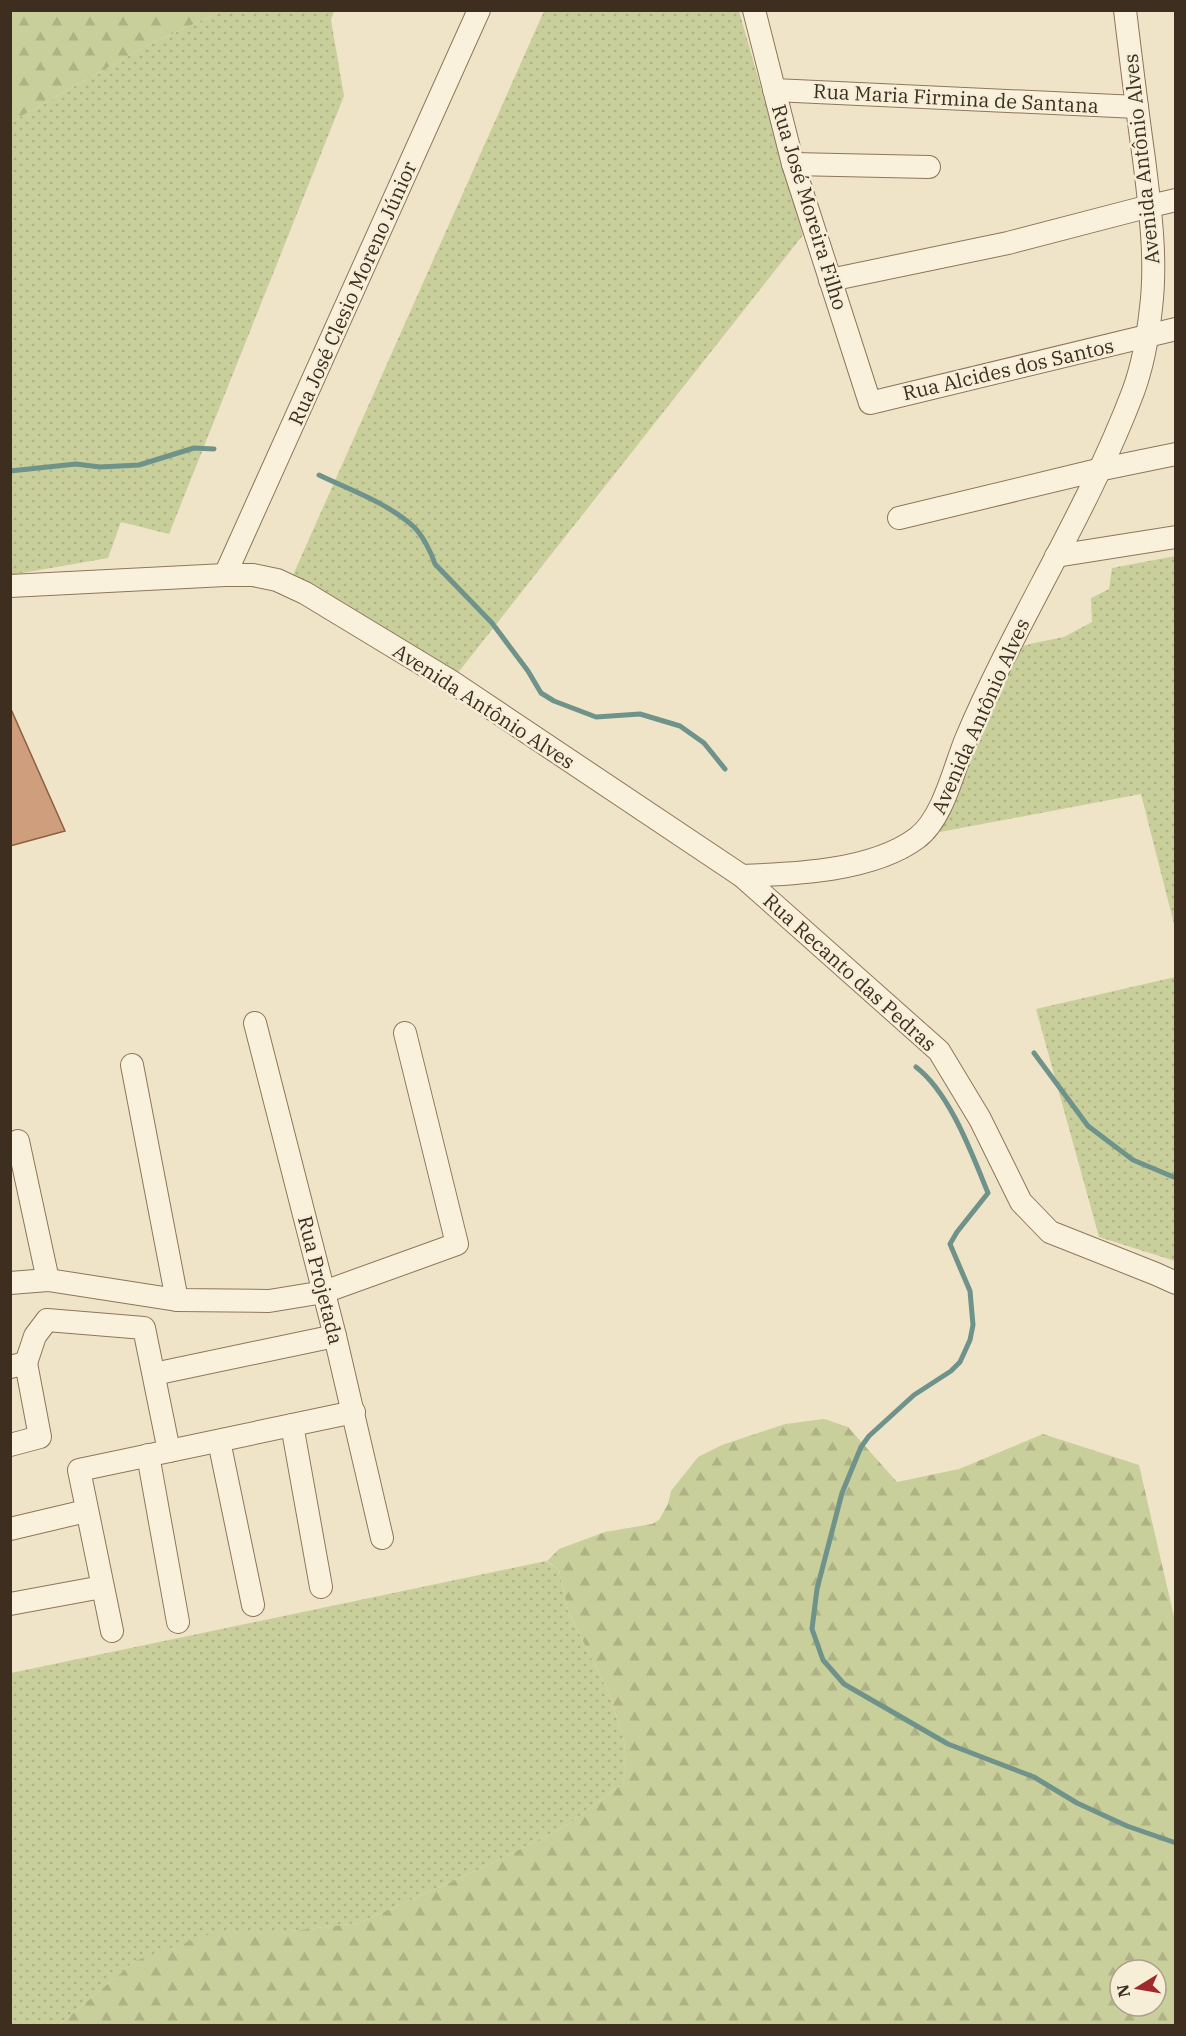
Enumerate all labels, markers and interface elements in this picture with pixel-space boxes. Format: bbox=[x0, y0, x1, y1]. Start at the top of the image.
street label: Avenida Antônio Alves bbox=[1117, 52, 1165, 266]
street label: Rua Maria Firmina de Santana bbox=[813, 77, 1100, 119]
street label: Rua José Moreira Filho bbox=[766, 101, 854, 313]
street label: Rua José Clesio Moreno Júnior bbox=[282, 157, 423, 429]
street label: Rua Alcides dos Santos bbox=[900, 332, 1116, 406]
street label: Avenida Antônio Alves bbox=[925, 614, 1035, 818]
street label: Avenida Antônio Alves bbox=[388, 637, 580, 775]
street label: Rua Recanto das Pedras bbox=[758, 887, 942, 1057]
street label: Rua Projetada bbox=[292, 1213, 350, 1347]
north arrow bbox=[1108, 1958, 1168, 2018]
text: N bbox=[1112, 1983, 1134, 1999]

